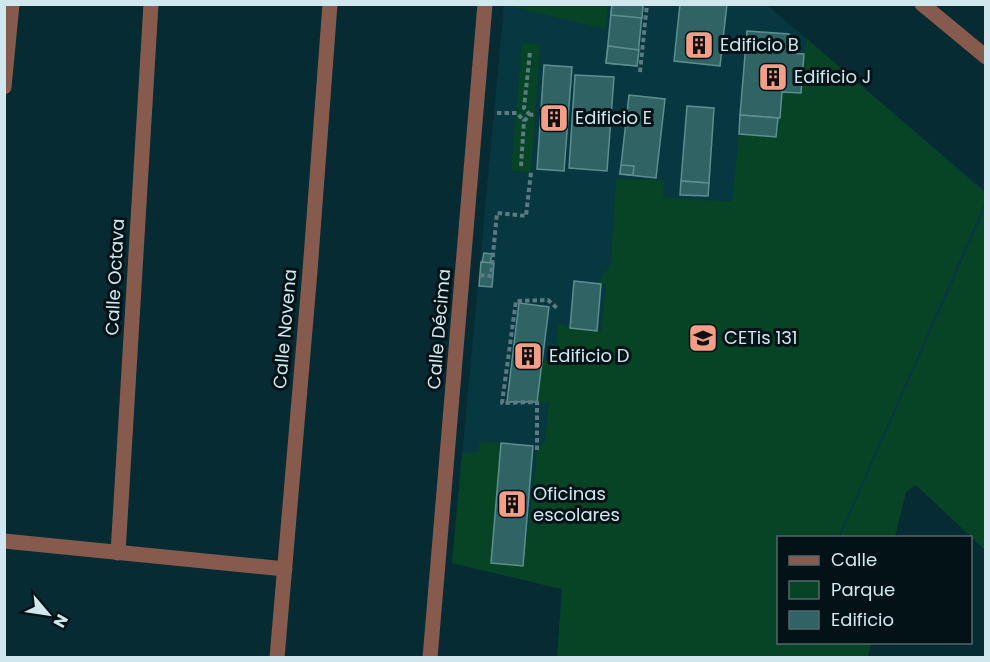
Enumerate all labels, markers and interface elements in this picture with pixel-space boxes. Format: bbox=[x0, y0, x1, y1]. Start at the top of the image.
building icon: Edificio B bbox=[683, 29, 715, 61]
place label: Edificio B bbox=[720, 32, 799, 57]
building icon: Edificio J bbox=[757, 61, 789, 93]
place label: Edificio J bbox=[794, 64, 871, 89]
building icon: Edificio E bbox=[538, 102, 570, 134]
place label: Edificio E bbox=[575, 105, 652, 130]
street label: Calle Octava bbox=[99, 218, 130, 336]
street label: Calle Novena bbox=[267, 268, 302, 390]
street label: Calle Décima bbox=[421, 268, 456, 390]
school or university icon: CETis 131 bbox=[687, 322, 719, 354]
place label: CETis 131 bbox=[724, 325, 798, 350]
building icon: Edificio D bbox=[512, 340, 544, 372]
place label: Edificio D bbox=[549, 343, 630, 368]
place label: Oficinas escolares bbox=[533, 481, 620, 527]
building icon: Oficinas escolares bbox=[496, 488, 528, 520]
legend bbox=[777, 536, 972, 644]
text: Calle bbox=[831, 547, 877, 572]
text: Parque bbox=[831, 577, 895, 602]
north arrow bbox=[18, 584, 78, 644]
text: Edificio bbox=[831, 607, 894, 632]
text: N bbox=[48, 610, 74, 632]

